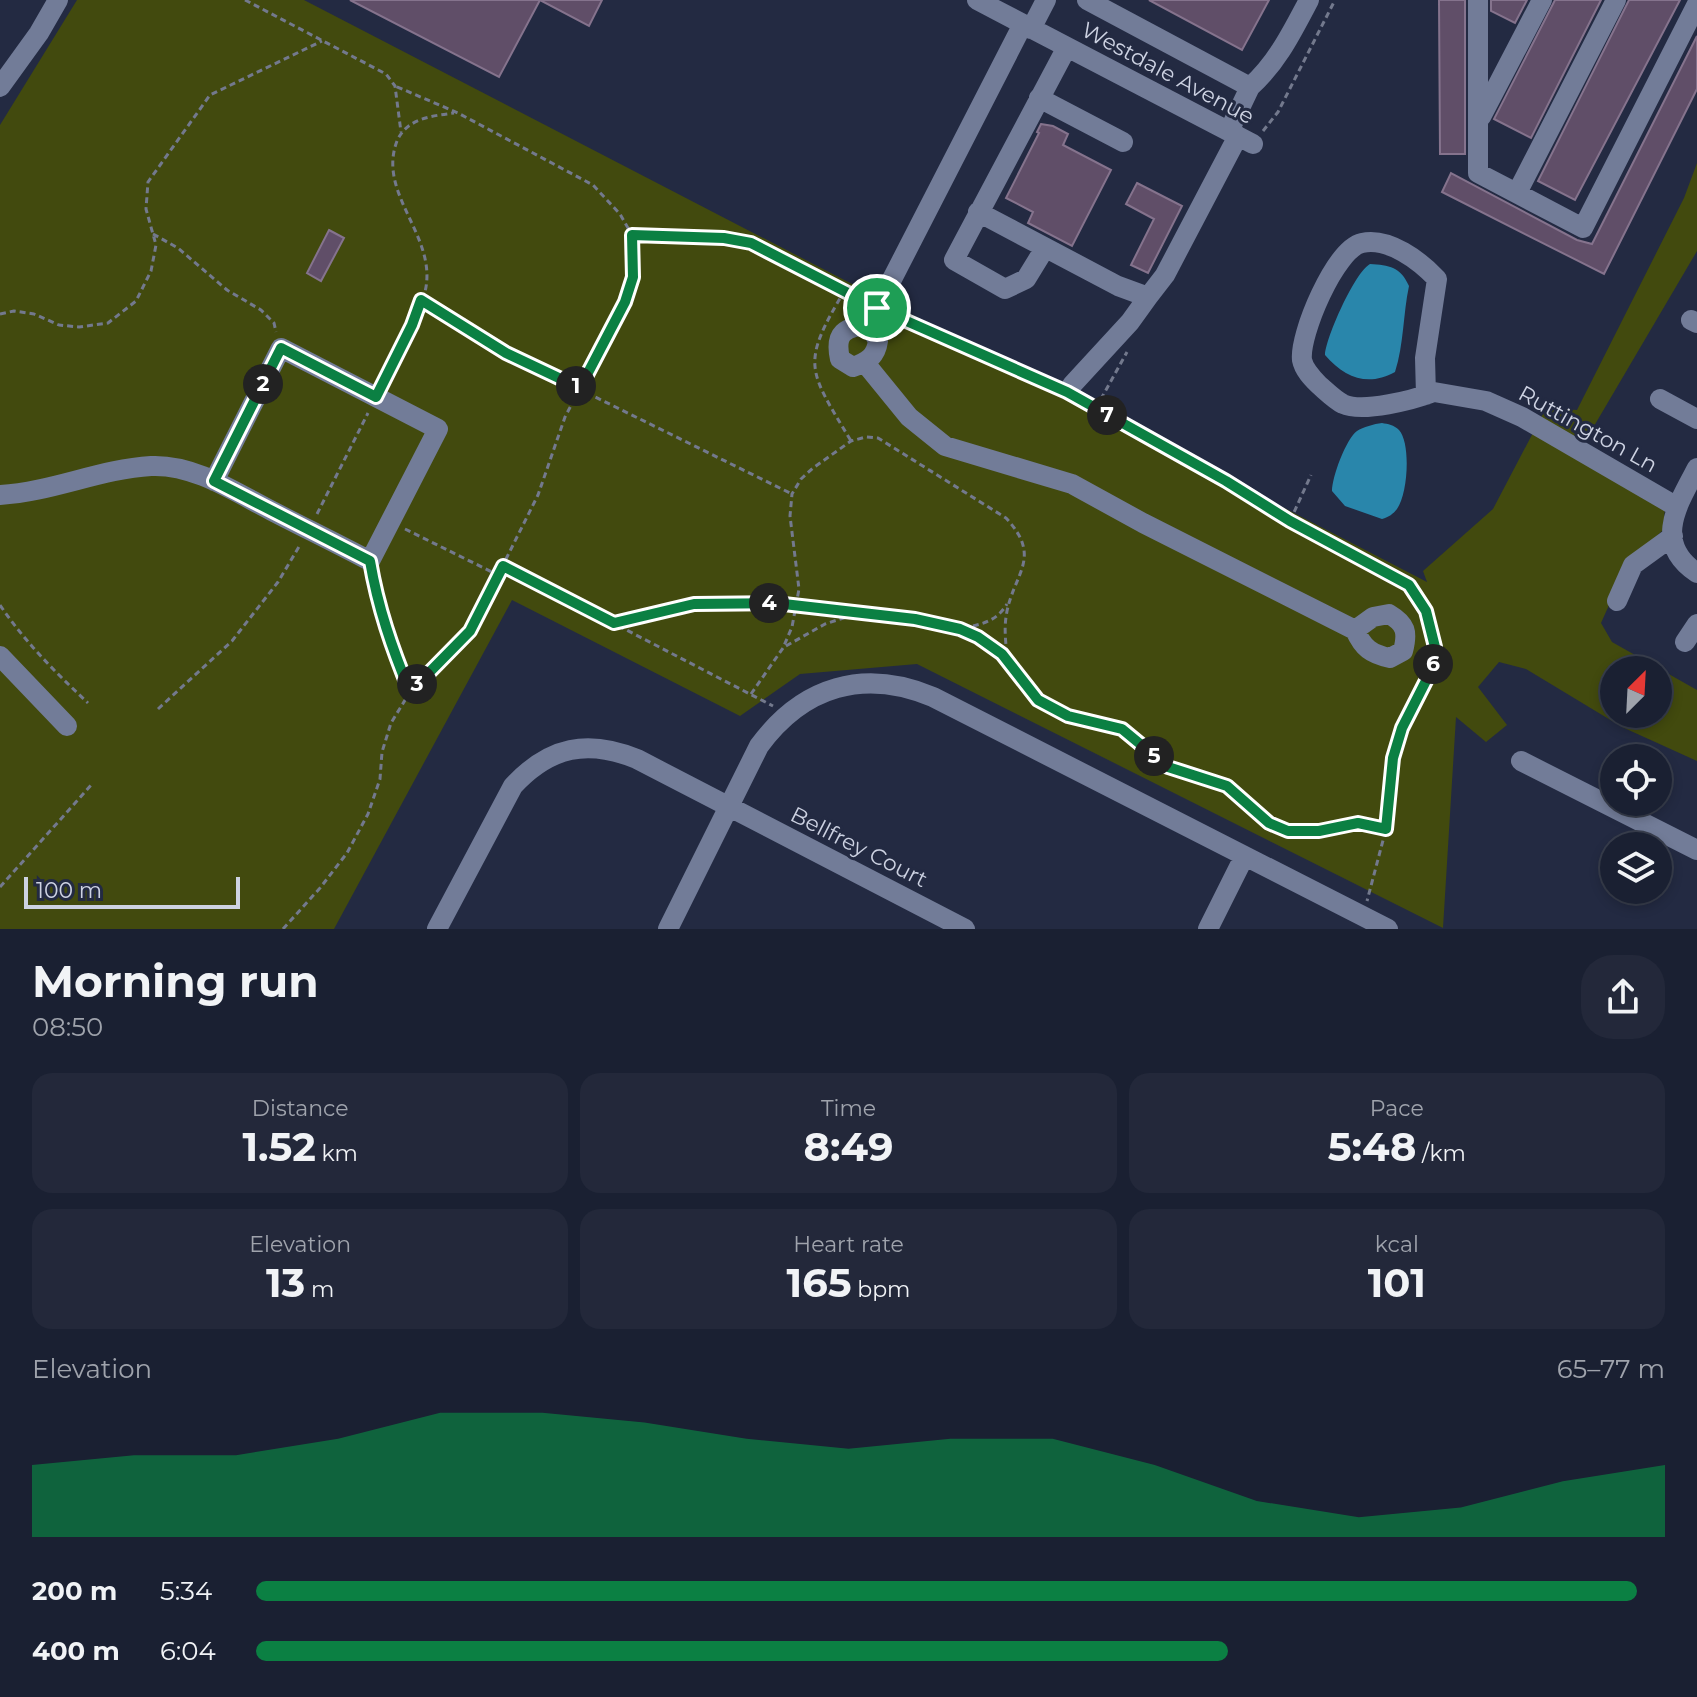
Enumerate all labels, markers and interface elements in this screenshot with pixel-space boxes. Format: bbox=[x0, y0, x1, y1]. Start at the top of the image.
street label: Westdale Avenue bbox=[1077, 16, 1259, 130]
pin bbox=[843, 274, 911, 342]
icon: arrive bbox=[855, 286, 899, 330]
pin: 2 bbox=[243, 364, 283, 404]
pin: 1 bbox=[556, 366, 596, 406]
text: 2 bbox=[257, 370, 269, 397]
text: 1 bbox=[572, 372, 580, 399]
street label: Ruttington Ln bbox=[1514, 380, 1662, 478]
pin: 7 bbox=[1087, 395, 1127, 435]
text: 7 bbox=[1100, 401, 1114, 428]
pin: 4 bbox=[749, 583, 789, 623]
text: 4 bbox=[761, 589, 777, 616]
pin: 6 bbox=[1413, 644, 1453, 684]
text: 6 bbox=[1426, 650, 1440, 677]
north arrow bbox=[1600, 656, 1672, 728]
map controls bbox=[1600, 656, 1672, 904]
pin: 3 bbox=[397, 664, 437, 704]
text: 3 bbox=[410, 670, 424, 697]
pin: 5 bbox=[1134, 736, 1174, 776]
text: 5 bbox=[1147, 742, 1161, 769]
button: locate bbox=[1600, 744, 1672, 816]
street label: Bellfrey Court bbox=[786, 801, 932, 893]
button: layers bbox=[1600, 832, 1672, 904]
scale bar bbox=[24, 873, 240, 909]
text: 100 m bbox=[36, 877, 102, 904]
text: Morning run bbox=[32, 954, 319, 1008]
button: share bbox=[1581, 955, 1665, 1039]
text: 08:50 bbox=[32, 1011, 103, 1043]
text: Distance bbox=[252, 1095, 348, 1122]
text: Time bbox=[821, 1095, 876, 1122]
text: Pace bbox=[1370, 1095, 1424, 1122]
text: 1.52 bbox=[242, 1122, 316, 1171]
text: 8:49 bbox=[804, 1122, 893, 1171]
text: 5:48 bbox=[1328, 1122, 1416, 1171]
text: km bbox=[316, 1140, 358, 1167]
text: /km bbox=[1416, 1140, 1466, 1167]
text: Elevation bbox=[249, 1231, 351, 1258]
text: Heart rate bbox=[793, 1231, 904, 1258]
text: kcal bbox=[1375, 1231, 1419, 1258]
text: 13 bbox=[266, 1258, 305, 1307]
text: 165 bbox=[787, 1258, 852, 1307]
text: 101 bbox=[1368, 1258, 1426, 1307]
text: m bbox=[305, 1276, 334, 1303]
text: bpm bbox=[852, 1276, 910, 1303]
text: Elevation bbox=[32, 1353, 152, 1385]
text: 65–77 m bbox=[1557, 1353, 1665, 1385]
text: 200 m bbox=[32, 1575, 117, 1607]
text: 5:34 bbox=[160, 1575, 212, 1607]
text: 400 m bbox=[32, 1635, 120, 1667]
text: 6:04 bbox=[160, 1635, 216, 1667]

